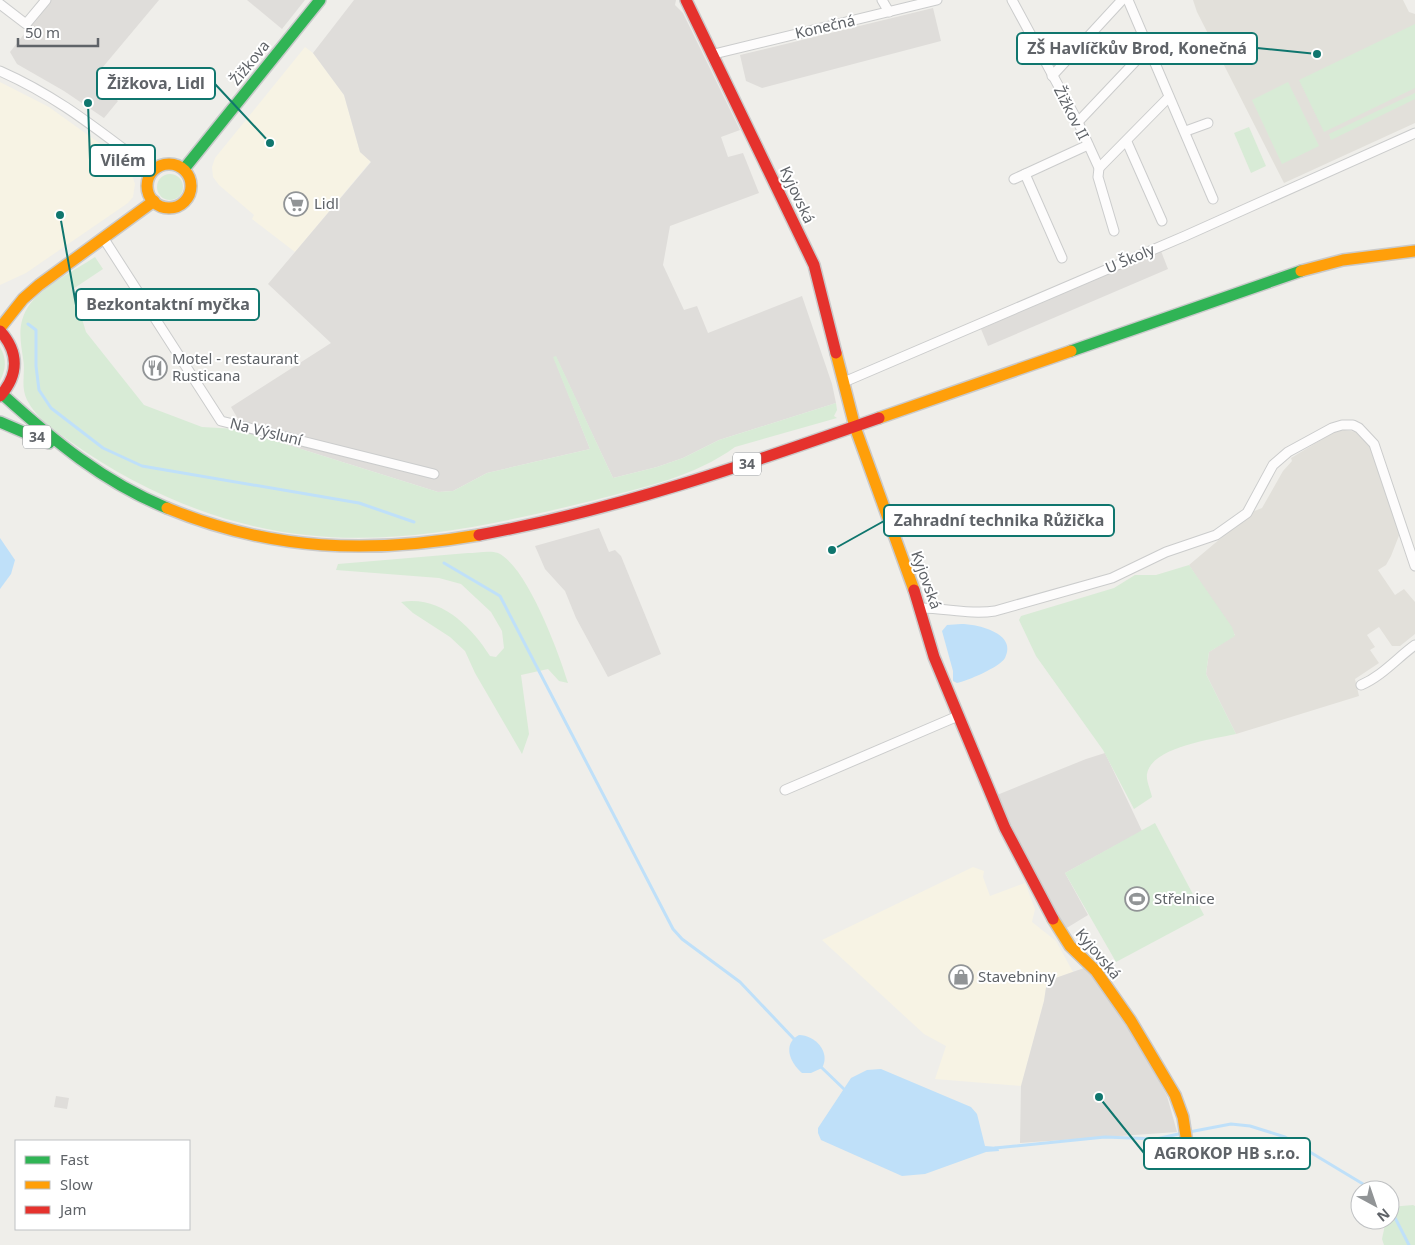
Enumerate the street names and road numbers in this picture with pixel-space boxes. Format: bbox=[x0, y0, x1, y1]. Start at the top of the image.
street label: Konečná bbox=[793, 9, 857, 43]
street label: Žižkova bbox=[225, 36, 273, 89]
street label: Žižkov II bbox=[1050, 82, 1094, 143]
street label: Kyjovská bbox=[776, 163, 820, 226]
street label: U Školy bbox=[1102, 239, 1158, 277]
street label: Na Výsluní bbox=[228, 412, 306, 450]
road number: 34 bbox=[23, 426, 51, 448]
road number: 34 bbox=[733, 452, 761, 476]
street label: Kyjovská bbox=[907, 548, 947, 612]
street label: Kyjovská bbox=[1072, 924, 1126, 983]

